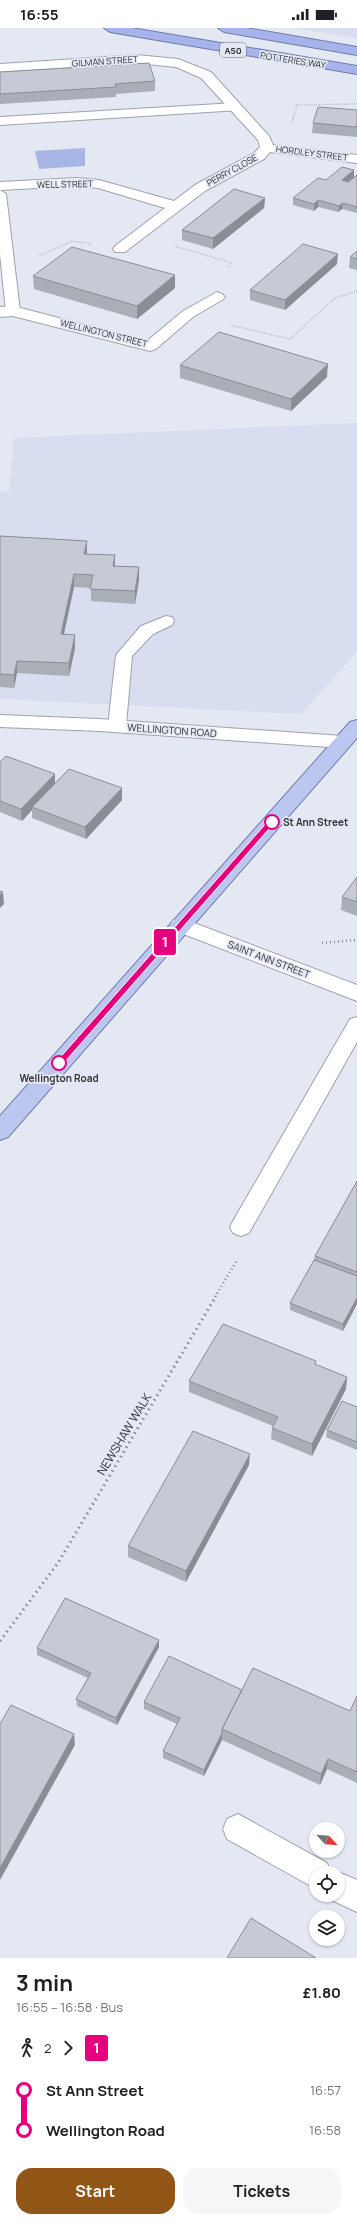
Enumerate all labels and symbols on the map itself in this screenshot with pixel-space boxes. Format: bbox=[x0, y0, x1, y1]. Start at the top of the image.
road number: A50 bbox=[220, 43, 246, 57]
street label: POTTERIES WAY bbox=[259, 48, 327, 72]
street label: GILMAN STREET bbox=[71, 52, 139, 70]
street label: HORDLEY STREET bbox=[275, 142, 350, 164]
street label: PERRY CLOSE bbox=[204, 151, 260, 189]
street label: WELL STREET bbox=[37, 177, 94, 191]
street label: WELLINGTON STREET bbox=[59, 316, 149, 350]
street label: WELLINGTON ROAD bbox=[127, 720, 218, 740]
marker: St Ann Street bbox=[264, 814, 280, 830]
place label: St Ann Street bbox=[283, 815, 348, 829]
line badge: 1 bbox=[152, 929, 178, 955]
street label: SAINT ANN STREET bbox=[226, 937, 312, 981]
marker: Wellington Road bbox=[51, 1055, 67, 1071]
place label: Wellington Road bbox=[19, 1071, 99, 1085]
street label: NEWSHAW WALK bbox=[93, 1389, 156, 1478]
north arrow bbox=[309, 1822, 345, 1858]

